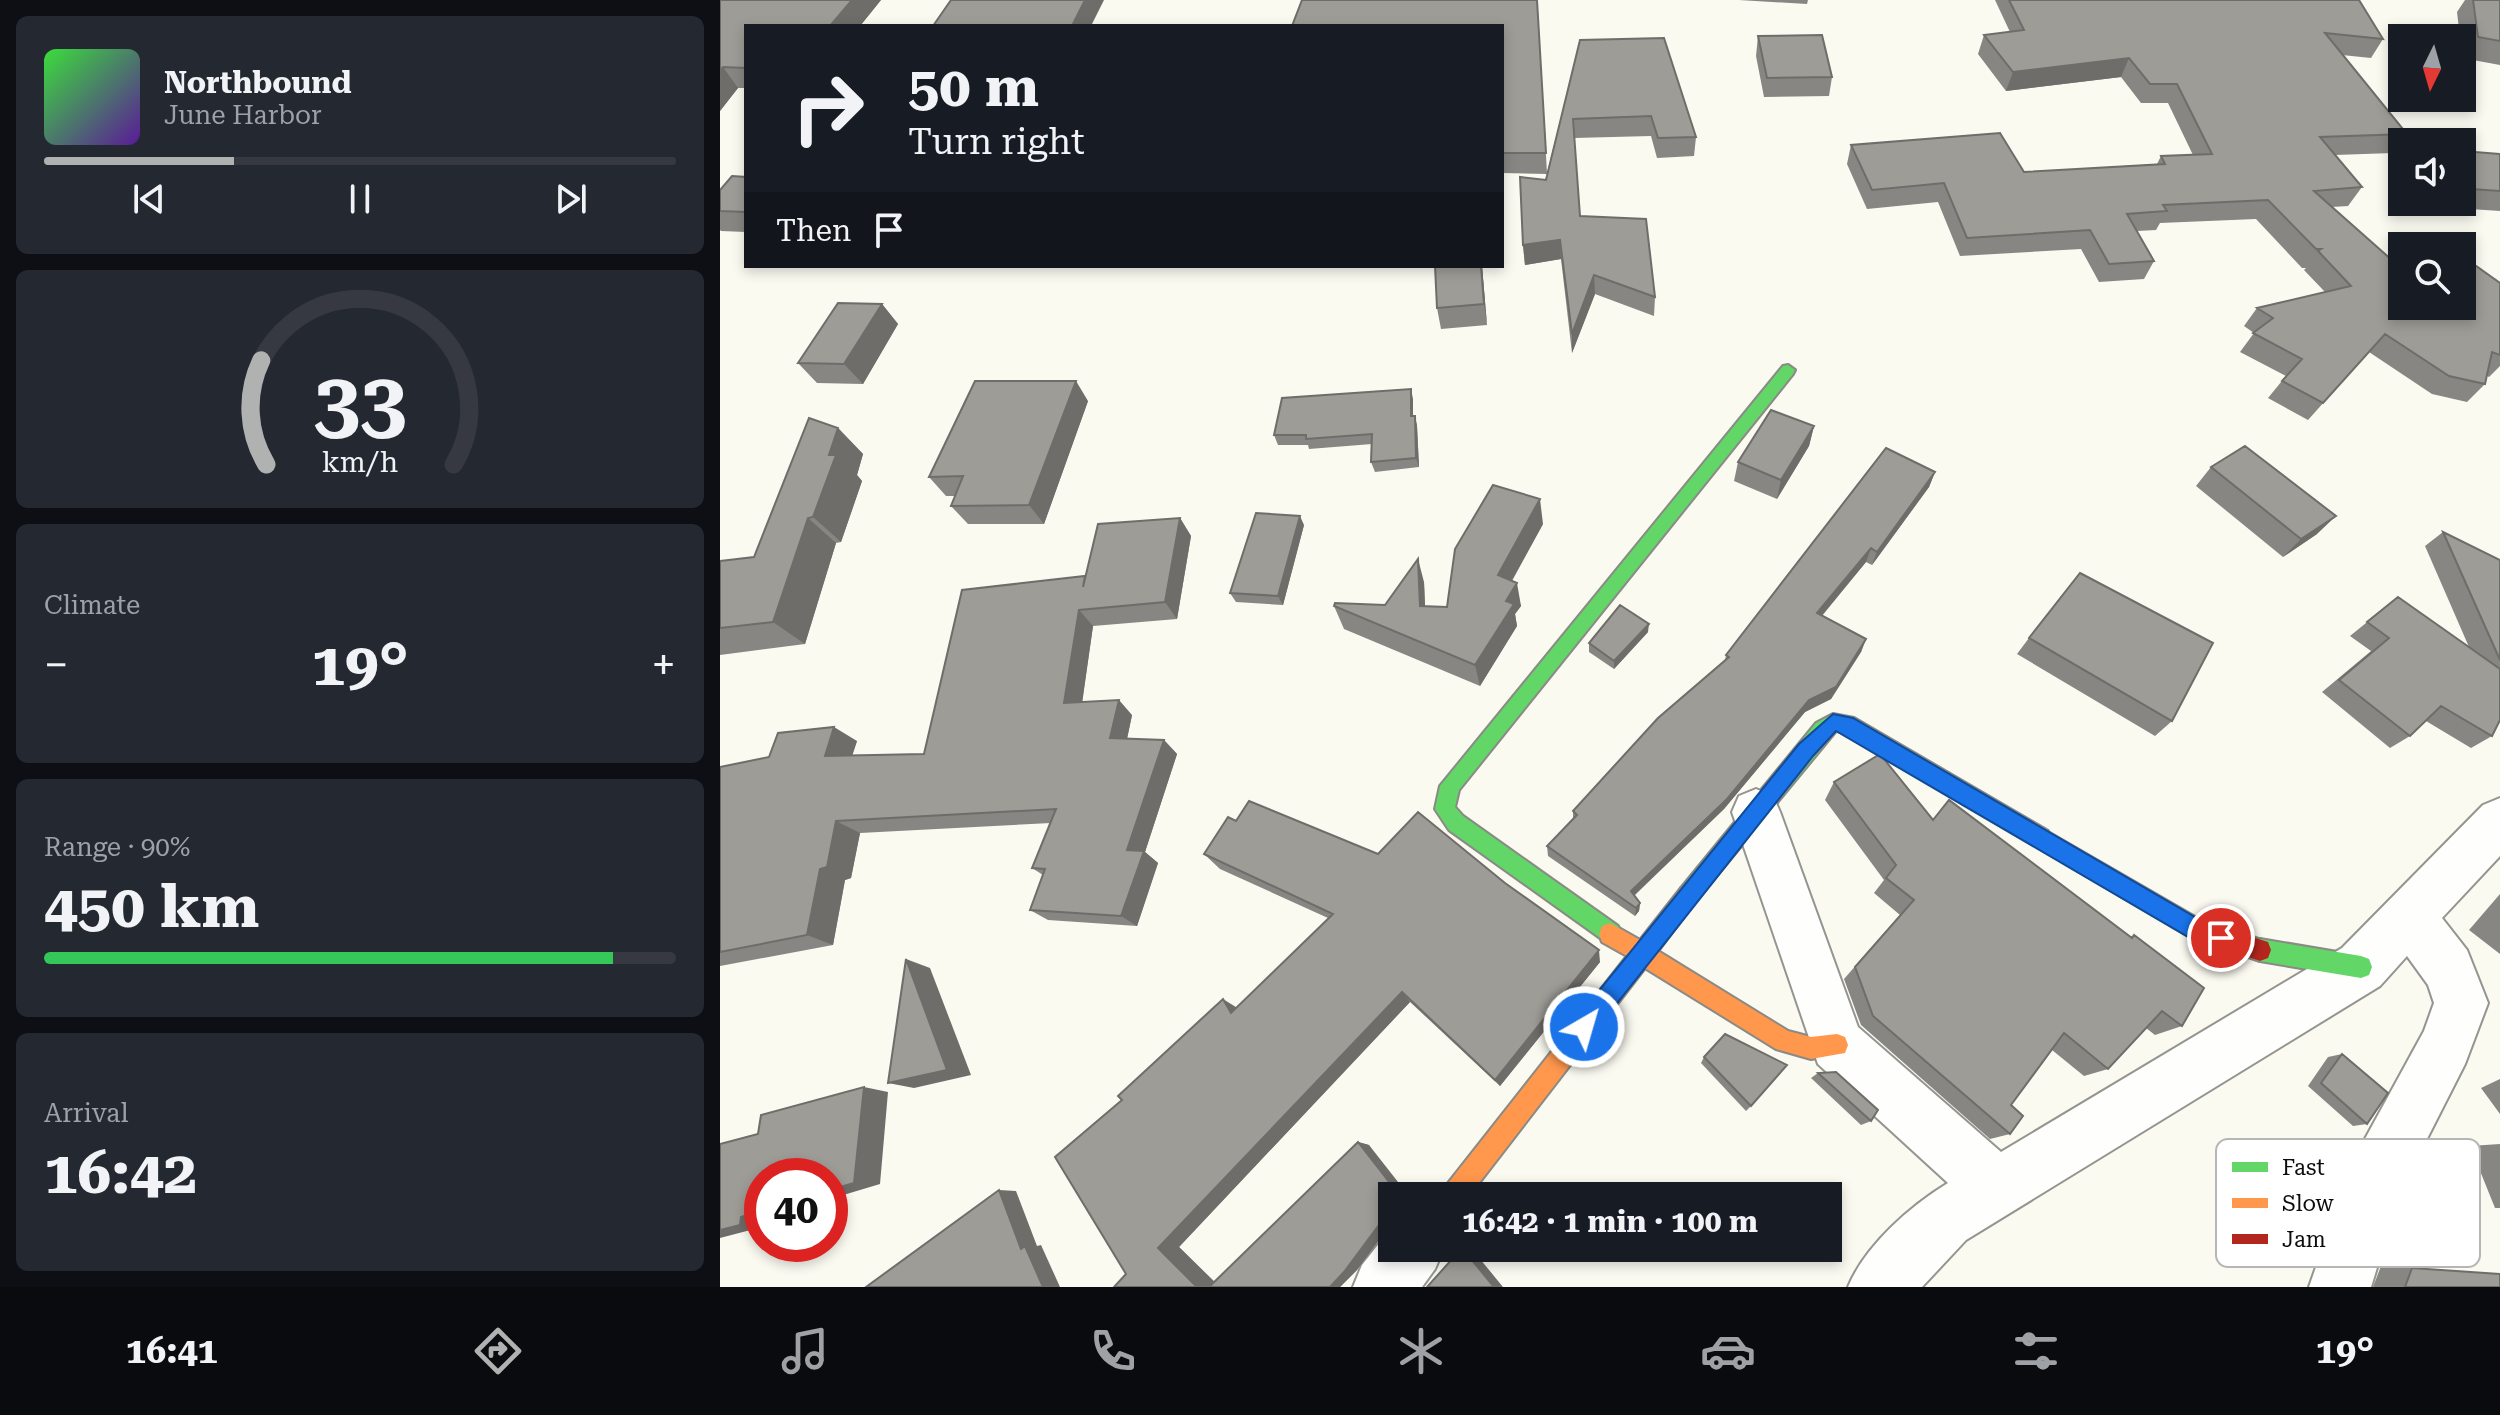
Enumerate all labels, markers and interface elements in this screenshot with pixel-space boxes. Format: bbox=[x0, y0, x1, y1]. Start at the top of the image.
north arrow bbox=[2388, 24, 2476, 112]
map controls bbox=[2388, 24, 2476, 320]
text: 50 m bbox=[908, 54, 1039, 120]
icon: right bbox=[776, 56, 880, 160]
text: Northbound bbox=[164, 65, 352, 100]
text: June Harbor bbox=[164, 100, 322, 130]
text: Turn right bbox=[908, 121, 1085, 163]
button: sound bbox=[2388, 128, 2476, 216]
icon: previous bbox=[127, 177, 171, 221]
icon: pause bbox=[338, 177, 382, 221]
icon: next bbox=[549, 177, 593, 221]
icon: arrive bbox=[867, 208, 911, 252]
text: Then bbox=[776, 213, 851, 248]
button: search bbox=[2388, 232, 2476, 320]
text: 33 bbox=[313, 354, 407, 451]
text: km/h bbox=[322, 445, 398, 479]
text: Climate bbox=[44, 590, 140, 620]
text: 19° bbox=[311, 629, 409, 700]
text: − bbox=[44, 639, 69, 691]
text: + bbox=[651, 639, 676, 691]
text: Range · 90% bbox=[44, 832, 190, 862]
text: 450 km bbox=[44, 871, 259, 942]
pin bbox=[2187, 904, 2255, 972]
icon: arrive bbox=[2199, 916, 2243, 960]
position arrow bbox=[1542, 985, 1626, 1069]
text: Arrival bbox=[44, 1098, 129, 1128]
text: 16:42 bbox=[44, 1137, 197, 1208]
legend bbox=[2216, 1139, 2480, 1267]
text: Fast bbox=[2282, 1155, 2325, 1180]
speed limit sign: 40 bbox=[744, 1158, 848, 1262]
text: Slow bbox=[2282, 1191, 2335, 1216]
text: 16:42 · 1 min · 100 m bbox=[1462, 1204, 1758, 1239]
text: Jam bbox=[2282, 1227, 2326, 1252]
icon: directions bbox=[470, 1323, 526, 1379]
icon: music bbox=[777, 1323, 833, 1379]
icon: phone bbox=[1085, 1323, 1141, 1379]
icon: climate bbox=[1393, 1323, 1449, 1379]
icon: car bbox=[1700, 1323, 1756, 1379]
icon: filters bbox=[2008, 1323, 2064, 1379]
text: 16:41 bbox=[126, 1330, 218, 1372]
text: 19° bbox=[2316, 1330, 2374, 1372]

